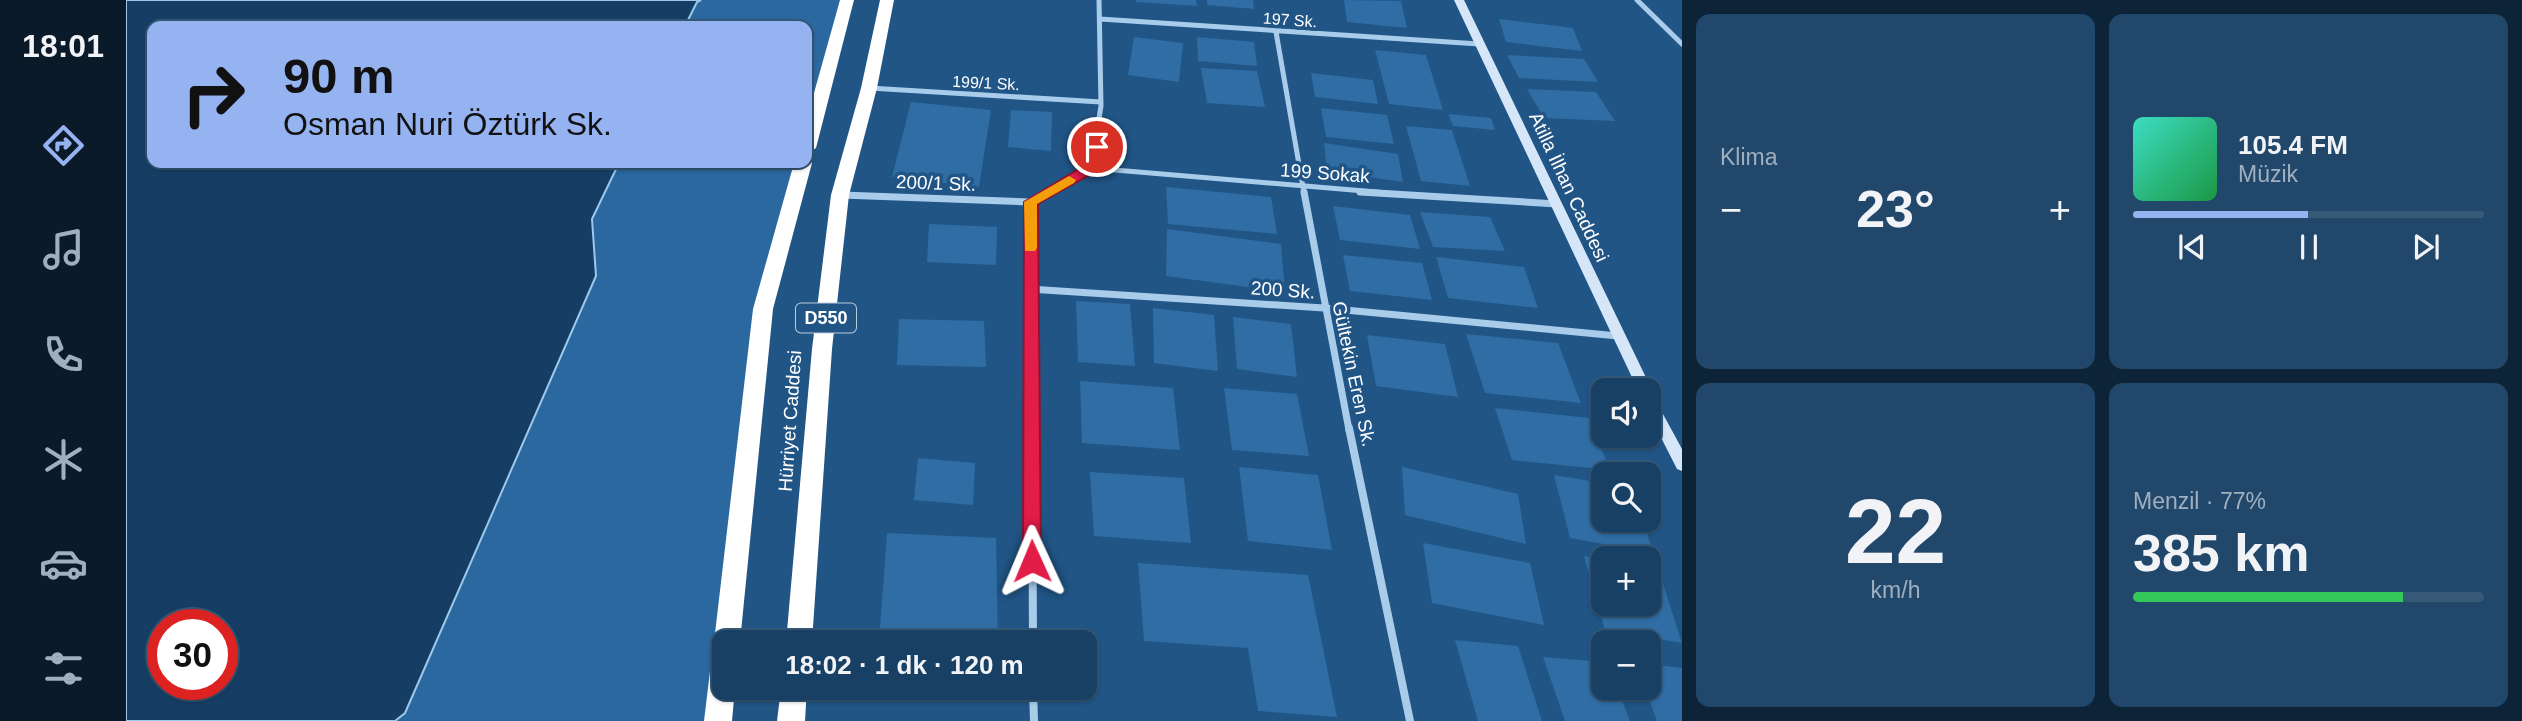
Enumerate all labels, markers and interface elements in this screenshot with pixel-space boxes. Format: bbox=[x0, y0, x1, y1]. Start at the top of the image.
street label: 197 Sk. bbox=[1262, 10, 1318, 30]
text: 18:01 bbox=[22, 28, 104, 64]
icon: right bbox=[168, 49, 259, 140]
text: 90 m bbox=[283, 49, 395, 103]
street label: 199/1 Sk. bbox=[952, 73, 1020, 93]
text: Osman Nuri Öztürk Sk. bbox=[283, 106, 612, 142]
street label: Atilla İlhan Caddesi bbox=[1525, 109, 1613, 265]
pin bbox=[1067, 117, 1127, 177]
icon: directions bbox=[39, 121, 88, 170]
icon: arrive bbox=[1078, 128, 1116, 166]
text: 105.4 FM bbox=[2238, 130, 2348, 160]
text: Klima bbox=[1720, 144, 1778, 170]
street label: 199 Sokak bbox=[1279, 159, 1371, 187]
text: Müzik bbox=[2238, 161, 2298, 187]
street label: 200/1 Sk. bbox=[896, 171, 976, 195]
text: 23° bbox=[1856, 180, 1935, 238]
text: − bbox=[1720, 189, 1742, 231]
text: + bbox=[2049, 189, 2071, 231]
icon: music bbox=[39, 225, 88, 274]
icon: previous bbox=[2173, 228, 2211, 266]
icon: pause bbox=[2290, 228, 2328, 266]
icon: next bbox=[2407, 228, 2445, 266]
street label: 200 Sk. bbox=[1250, 277, 1316, 303]
street label: Gültekin Eren Sk. bbox=[1328, 300, 1380, 448]
road number: D550 bbox=[796, 304, 856, 332]
icon: phone bbox=[39, 330, 88, 379]
street label: Hürriyet Caddesi bbox=[775, 350, 805, 492]
map controls bbox=[1591, 378, 1661, 700]
button: sound bbox=[1591, 378, 1661, 448]
icon: climate bbox=[39, 435, 88, 484]
button: search bbox=[1591, 462, 1661, 532]
text: 22 bbox=[1845, 481, 1946, 582]
text: Menzil · 77% bbox=[2133, 488, 2266, 514]
position arrow bbox=[995, 524, 1069, 598]
text: 385 km bbox=[2133, 524, 2309, 582]
icon: car bbox=[39, 539, 88, 588]
button: + bbox=[1591, 546, 1661, 616]
text: km/h bbox=[1871, 577, 1920, 603]
speed limit sign: 30 bbox=[147, 609, 238, 700]
button: − bbox=[1591, 630, 1661, 700]
icon: filters bbox=[39, 644, 88, 693]
text: 18:02 · 1 dk · 120 m bbox=[785, 650, 1024, 680]

